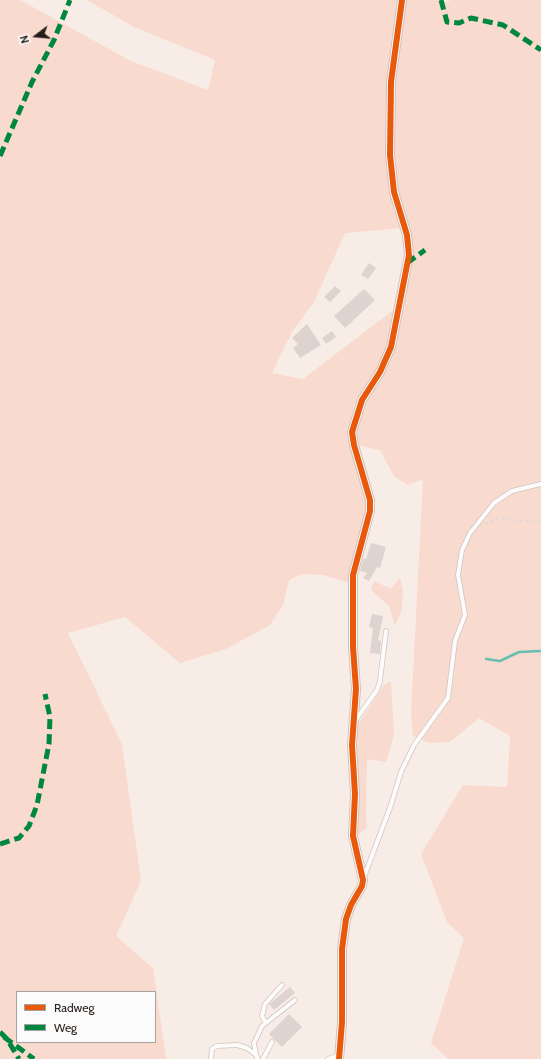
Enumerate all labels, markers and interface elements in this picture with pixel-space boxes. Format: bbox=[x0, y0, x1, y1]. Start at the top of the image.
north arrow bbox=[16, 16, 56, 56]
text: N bbox=[17, 34, 32, 45]
legend bbox=[16, 991, 156, 1043]
text: Radweg bbox=[54, 1000, 94, 1015]
text: Weg bbox=[54, 1020, 77, 1035]

